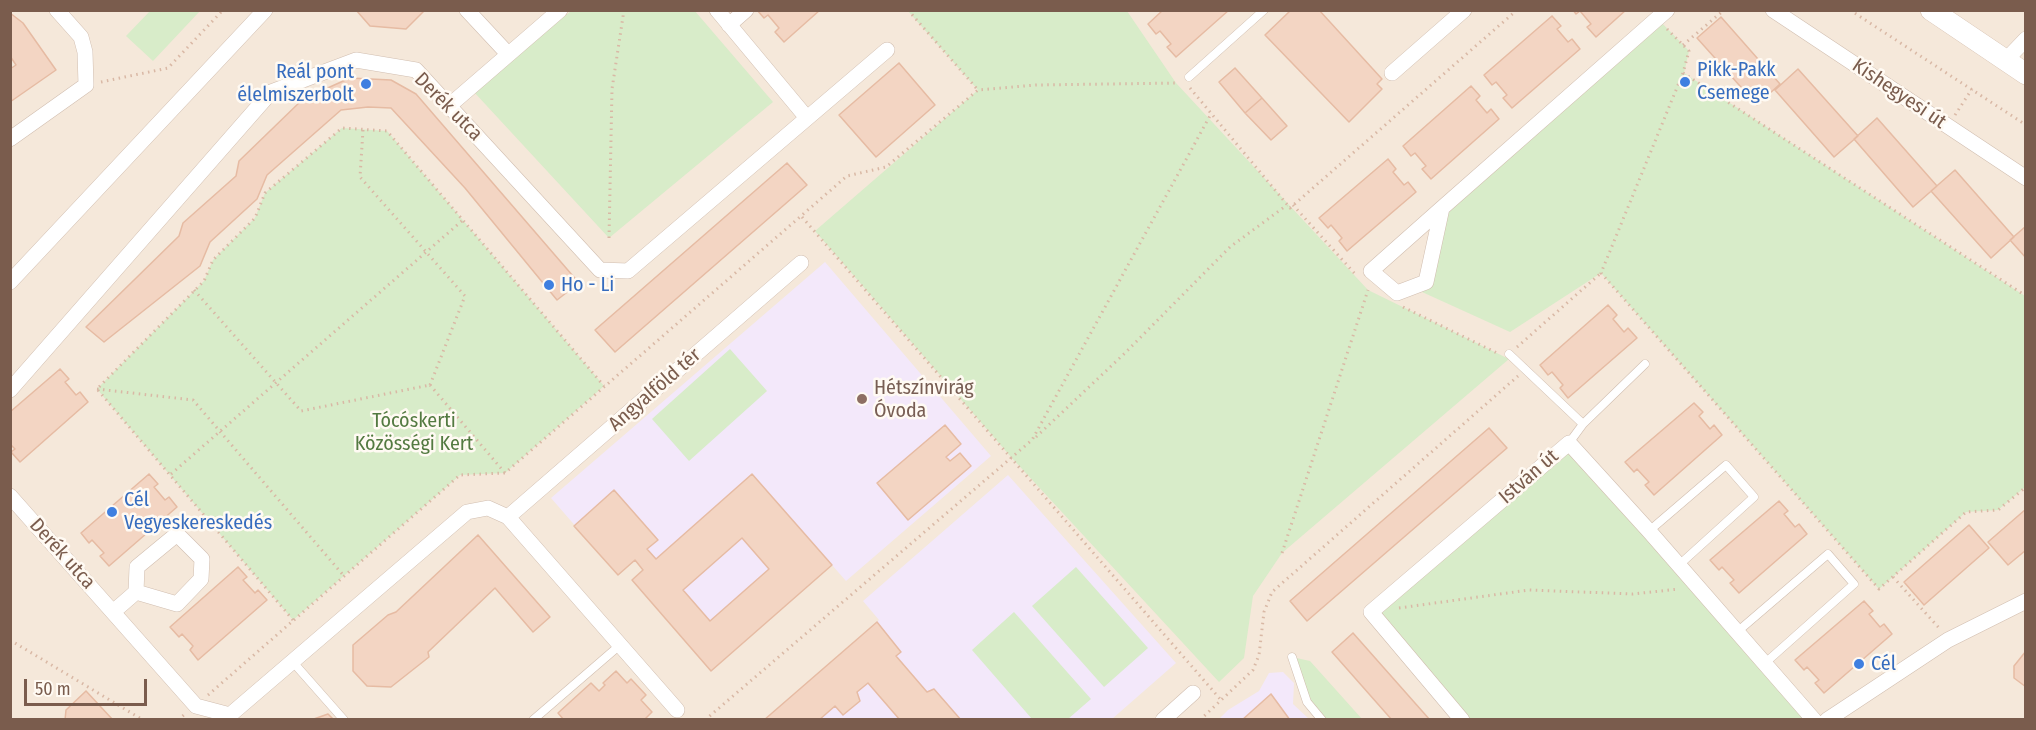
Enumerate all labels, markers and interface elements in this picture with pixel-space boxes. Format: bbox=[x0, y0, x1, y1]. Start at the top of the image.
street label: Kishegyesi út bbox=[1848, 54, 1950, 134]
place label: Pikk-Pakk Csemege bbox=[1697, 58, 1776, 105]
place label: Reál pont élelmiszerbolt bbox=[237, 60, 354, 107]
street label: Derék utca bbox=[409, 68, 487, 146]
marker: Pikk-Pakk Csemege bbox=[1678, 75, 1692, 89]
marker: Reál pont élelmiszerbolt bbox=[359, 77, 373, 91]
place label: Ho - Li bbox=[561, 273, 614, 297]
marker: Ho - Li bbox=[542, 278, 556, 292]
street label: Angyalföld tér bbox=[604, 344, 706, 436]
place label: Hétszínvirág Óvoda bbox=[874, 376, 974, 423]
marker: Hétszínvirág Óvoda bbox=[855, 392, 869, 406]
park label: Tócóskerti Közösségi Kert bbox=[355, 409, 473, 456]
street label: István út bbox=[1494, 445, 1564, 509]
place label: Cél Vegyeskereskedés bbox=[124, 488, 272, 535]
marker: Cél Vegyeskereskedés bbox=[105, 505, 119, 519]
street label: Derék utca bbox=[24, 514, 100, 594]
place label: Cél bbox=[1871, 652, 1896, 676]
marker: Cél bbox=[1852, 657, 1866, 671]
scale bar bbox=[27, 667, 150, 705]
text: 50 m bbox=[35, 678, 71, 700]

